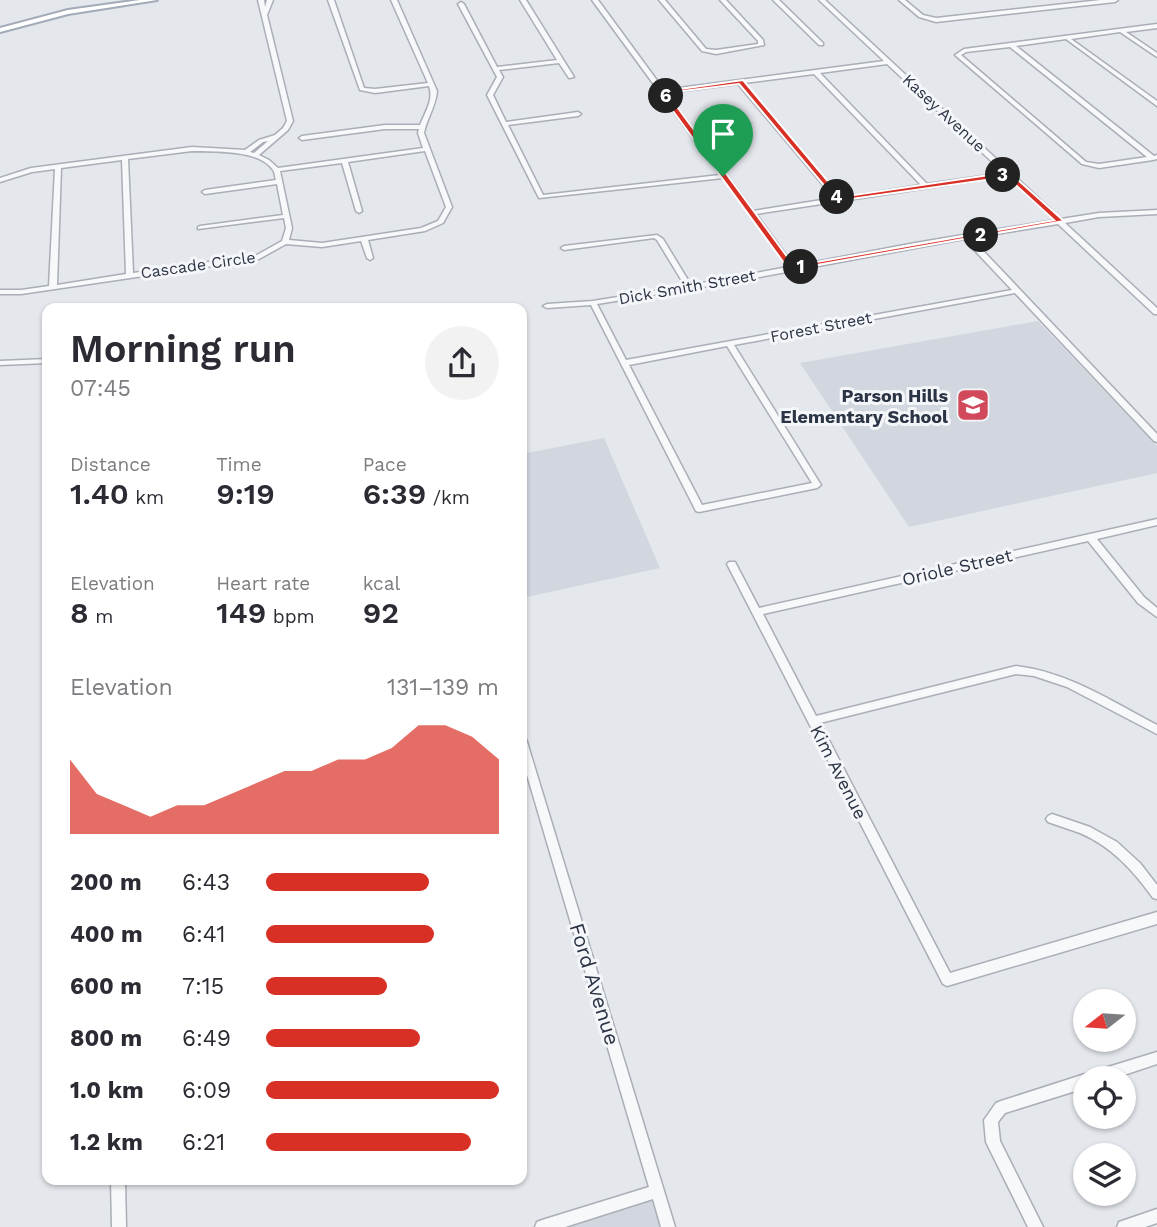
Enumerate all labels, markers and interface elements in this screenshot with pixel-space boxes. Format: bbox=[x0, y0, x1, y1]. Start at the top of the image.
street label: Kasey Avenue bbox=[899, 70, 989, 156]
pin: 6 bbox=[648, 78, 684, 114]
text: 6 bbox=[660, 84, 671, 107]
pin bbox=[693, 104, 753, 176]
icon: arrive bbox=[704, 115, 742, 153]
pin: 3 bbox=[986, 158, 1020, 192]
text: 3 bbox=[997, 163, 1008, 186]
pin: 4 bbox=[820, 180, 854, 214]
text: 4 bbox=[830, 185, 843, 208]
pin: 2 bbox=[964, 218, 998, 252]
text: 2 bbox=[975, 223, 986, 246]
street label: Cascade Circle bbox=[139, 248, 257, 282]
pin: 1 bbox=[784, 250, 818, 284]
text: 1 bbox=[796, 255, 805, 278]
street label: Dick Smith Street bbox=[617, 266, 757, 308]
street label: Forest Street bbox=[769, 308, 874, 346]
button: share bbox=[425, 326, 499, 400]
text: Morning run bbox=[70, 327, 296, 371]
text: 07:45 bbox=[70, 375, 131, 402]
place label: Parson Hills Elementary School bbox=[780, 385, 948, 427]
school or university icon: Parson Hills Elementary School bbox=[954, 386, 992, 424]
text: Distance bbox=[70, 453, 151, 476]
text: Time bbox=[216, 453, 262, 476]
text: Pace bbox=[363, 453, 407, 476]
text: 1.40 bbox=[70, 476, 129, 511]
text: 9:19 bbox=[216, 476, 275, 511]
text: 6:39 bbox=[363, 476, 426, 511]
text: km bbox=[129, 486, 164, 509]
text: /km bbox=[426, 486, 470, 509]
street label: Oriole Street bbox=[900, 544, 1015, 590]
text: Elevation bbox=[70, 572, 155, 595]
text: Heart rate bbox=[216, 572, 310, 595]
text: kcal bbox=[363, 572, 400, 595]
text: 8 bbox=[70, 595, 89, 630]
text: 149 bbox=[216, 595, 266, 630]
text: 92 bbox=[363, 595, 399, 630]
text: m bbox=[89, 605, 113, 628]
text: bpm bbox=[266, 605, 315, 628]
text: Elevation bbox=[70, 674, 173, 701]
text: 131–139 m bbox=[387, 674, 499, 701]
street label: Kim Avenue bbox=[806, 721, 872, 823]
text: 200 m bbox=[70, 869, 142, 896]
text: 6:43 bbox=[182, 869, 230, 896]
street label: Ford Avenue bbox=[565, 920, 625, 1048]
text: 400 m bbox=[70, 921, 143, 948]
text: 6:41 bbox=[182, 921, 225, 948]
text: 600 m bbox=[70, 973, 142, 1000]
text: 7:15 bbox=[182, 973, 224, 1000]
north arrow bbox=[1073, 989, 1136, 1052]
map controls bbox=[1073, 989, 1136, 1206]
text: 800 m bbox=[70, 1025, 142, 1052]
text: 6:49 bbox=[182, 1025, 231, 1052]
button: locate bbox=[1073, 1066, 1136, 1129]
text: 1.0 km bbox=[70, 1077, 144, 1104]
text: 6:09 bbox=[182, 1077, 231, 1104]
text: 1.2 km bbox=[70, 1129, 143, 1156]
text: 6:21 bbox=[182, 1129, 225, 1156]
button: layers bbox=[1073, 1143, 1136, 1206]

